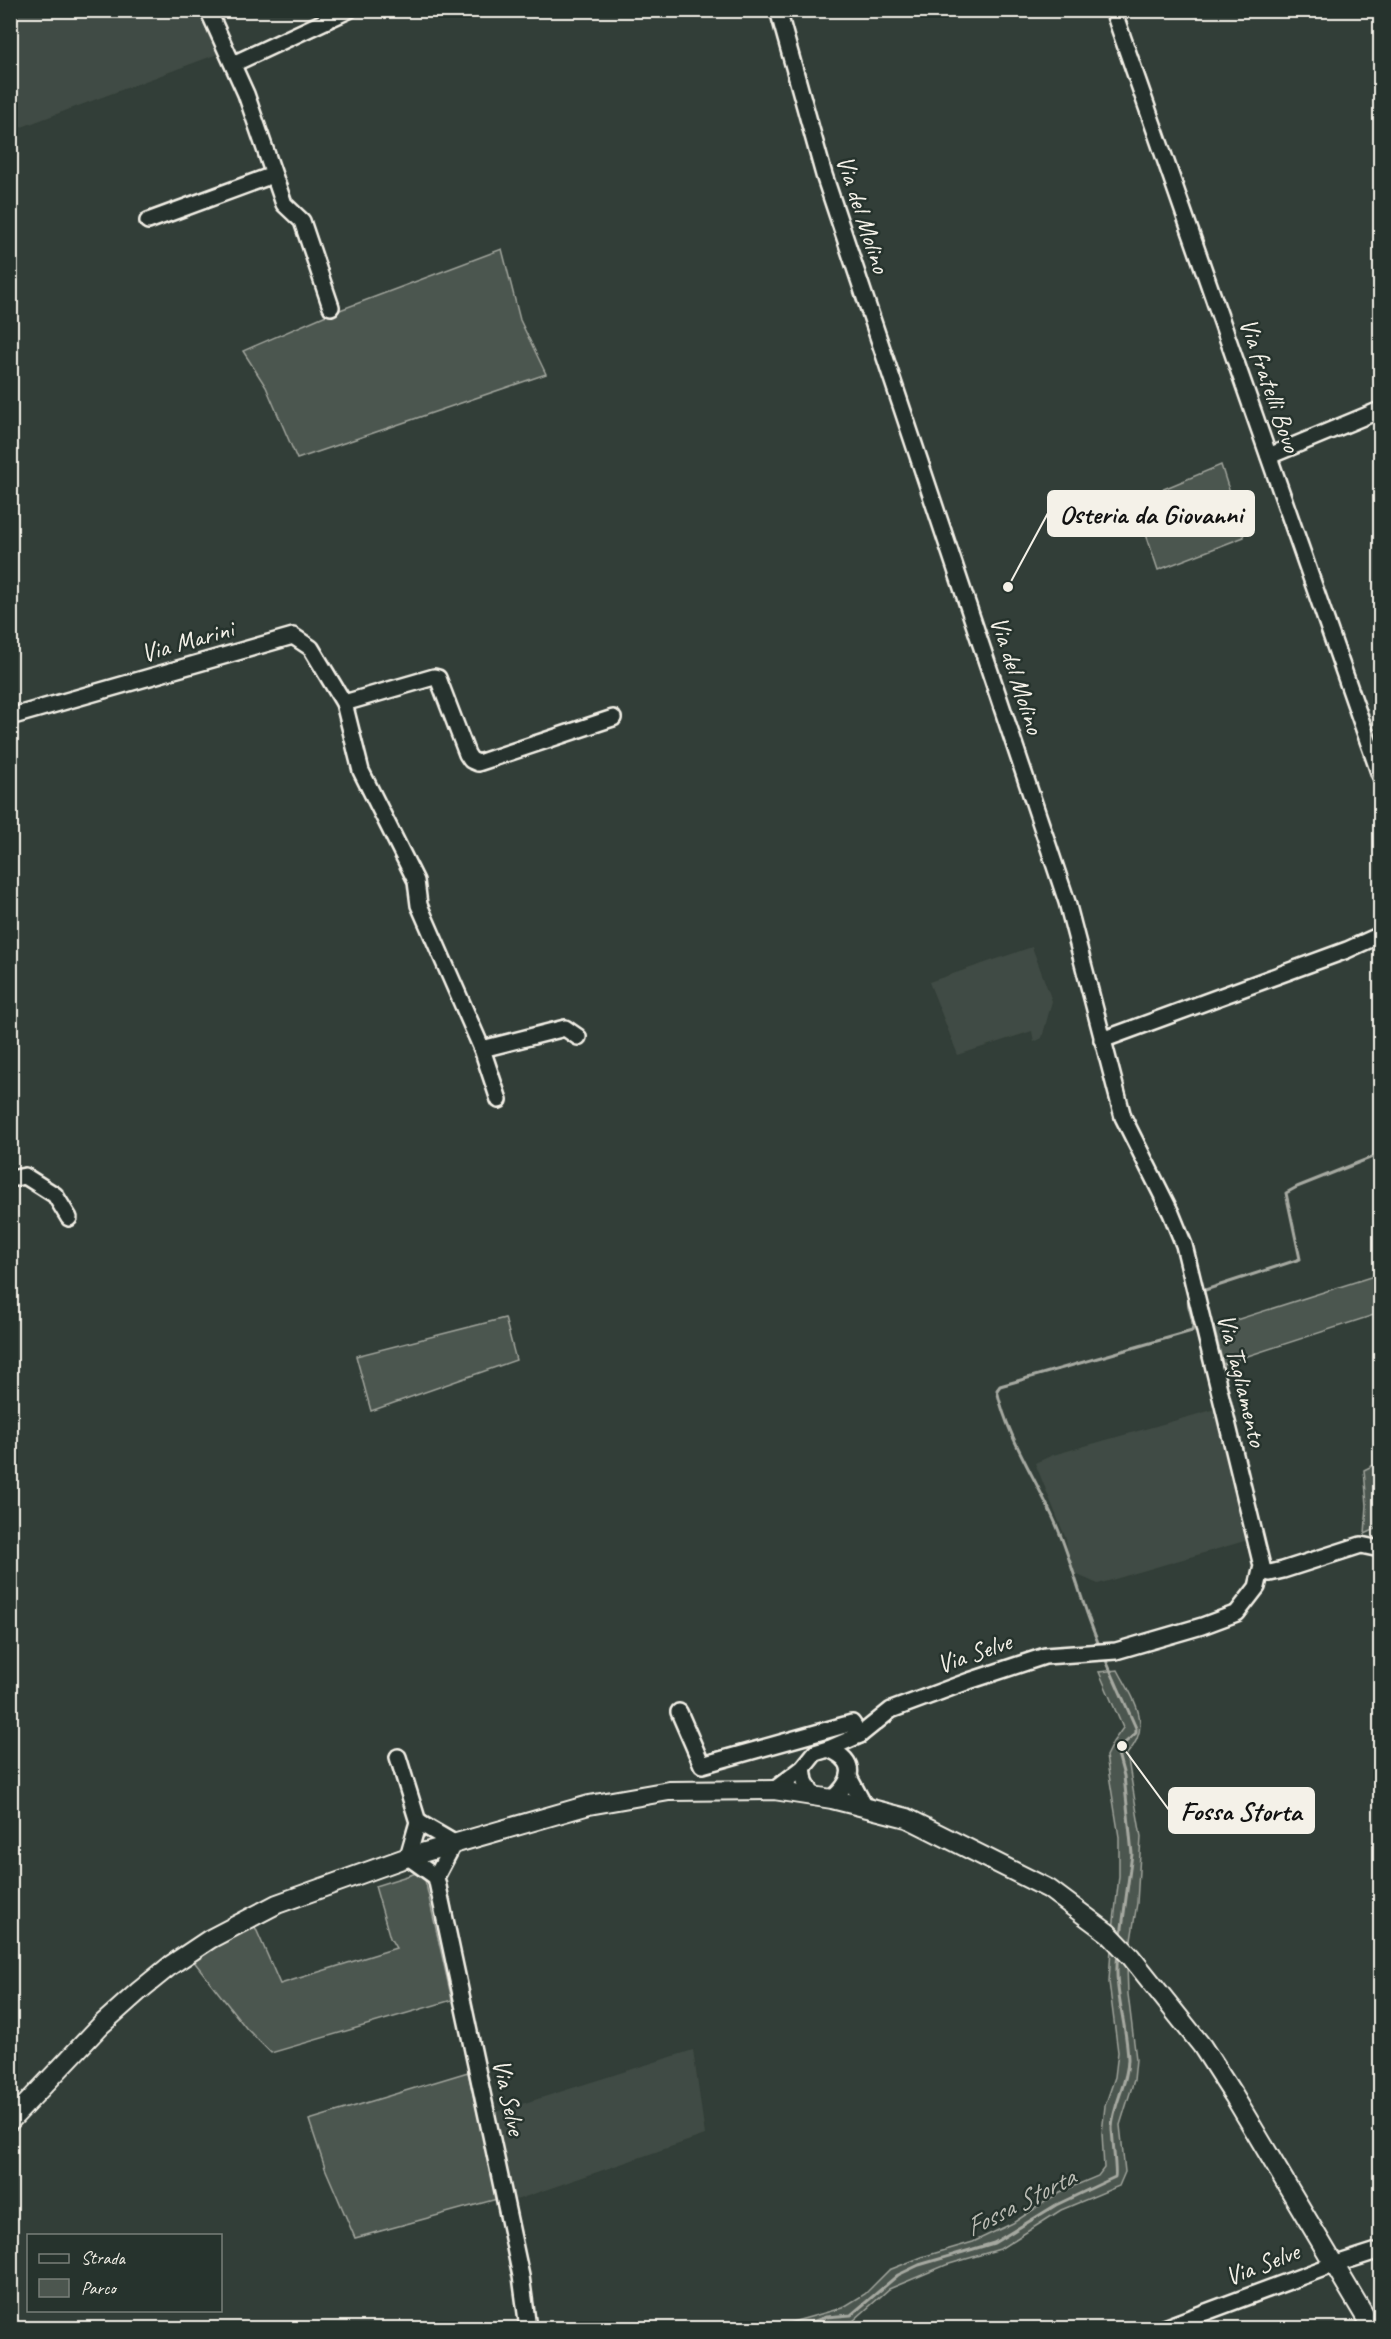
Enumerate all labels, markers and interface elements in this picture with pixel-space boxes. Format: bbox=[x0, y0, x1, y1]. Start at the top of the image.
street label: Via del Molino bbox=[829, 151, 898, 279]
street label: Via fratelli Bovo bbox=[1232, 314, 1309, 458]
callout: Osteria da Giovanni bbox=[1048, 491, 1254, 536]
text: Osteria da Giovanni bbox=[1059, 497, 1246, 531]
street label: Via Marini bbox=[137, 611, 240, 670]
street label: Via del Molino bbox=[983, 612, 1052, 740]
street label: Via Tagliamento bbox=[1210, 1310, 1275, 1452]
street label: Via Selve bbox=[932, 1624, 1018, 1681]
callout: Fossa Storta bbox=[1169, 1788, 1314, 1833]
text: Fossa Storta bbox=[1180, 1794, 1303, 1828]
street label: Via Selve bbox=[485, 2056, 534, 2141]
water label: Fossa Storta bbox=[959, 2159, 1083, 2244]
legend bbox=[27, 2234, 222, 2312]
street label: Via Selve bbox=[1220, 2234, 1306, 2293]
text: Strada bbox=[81, 2247, 126, 2269]
text: Parco bbox=[81, 2277, 117, 2299]

